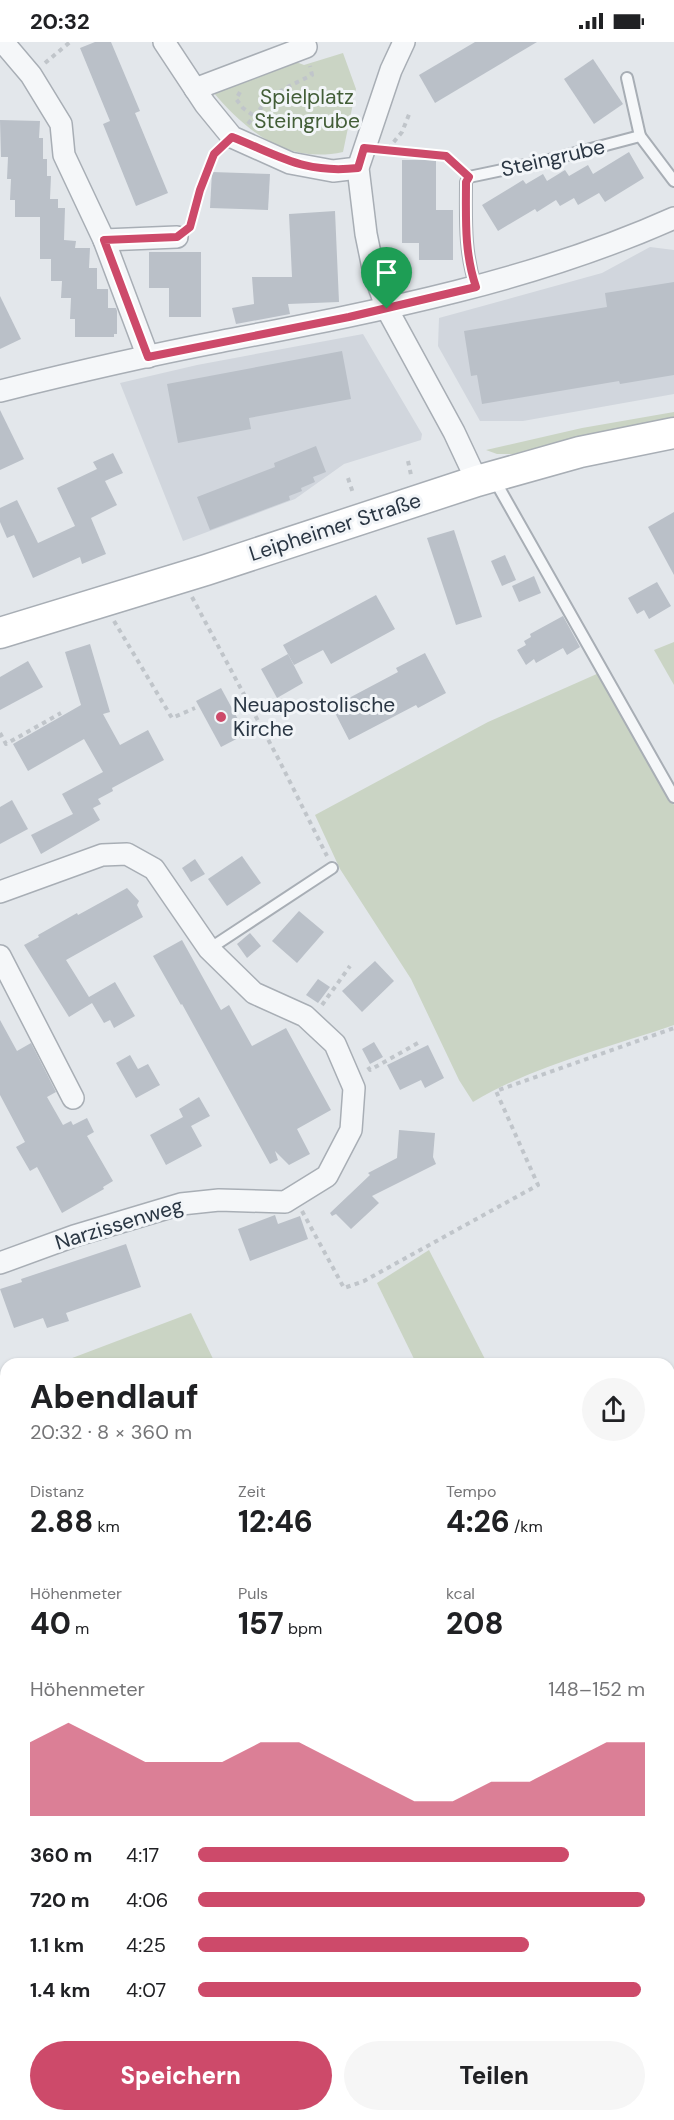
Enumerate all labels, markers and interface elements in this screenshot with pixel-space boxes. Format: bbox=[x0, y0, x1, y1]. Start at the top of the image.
text: 20:32 bbox=[30, 7, 90, 36]
park label: Spielplatz Steingrube bbox=[254, 83, 360, 135]
street label: Steingrube bbox=[498, 132, 608, 184]
pin bbox=[361, 247, 412, 309]
icon: arrive bbox=[370, 256, 403, 289]
street label: Leipheimer Straße bbox=[246, 486, 424, 568]
place label: Neuapostolische Kirche bbox=[233, 691, 395, 743]
marker: Neuapostolische Kirche bbox=[214, 710, 228, 724]
street label: Narzissenweg bbox=[51, 1191, 187, 1257]
text: Abendlauf bbox=[30, 1375, 199, 1418]
button: share bbox=[582, 1378, 645, 1441]
text: 20:32 · 8 × 360 m bbox=[30, 1419, 192, 1445]
text: Distanz bbox=[30, 1481, 84, 1502]
text: Zeit bbox=[238, 1481, 266, 1502]
text: Tempo bbox=[446, 1481, 496, 1502]
text: 2.88 bbox=[30, 1502, 93, 1541]
text: 12:46 bbox=[238, 1502, 313, 1541]
text: 4:26 bbox=[446, 1502, 510, 1541]
text: km bbox=[93, 1516, 120, 1537]
text: /km bbox=[510, 1516, 543, 1537]
text: Höhenmeter bbox=[30, 1583, 122, 1604]
text: Puls bbox=[238, 1583, 268, 1604]
text: kcal bbox=[446, 1583, 475, 1604]
text: 40 bbox=[30, 1604, 71, 1643]
text: 157 bbox=[238, 1604, 284, 1643]
text: 208 bbox=[446, 1604, 503, 1643]
text: m bbox=[71, 1618, 89, 1639]
text: bpm bbox=[284, 1618, 322, 1639]
text: Höhenmeter bbox=[30, 1676, 145, 1702]
text: 148–152 m bbox=[548, 1676, 645, 1702]
text: 360 m bbox=[30, 1842, 92, 1868]
text: 4:17 bbox=[126, 1842, 159, 1868]
text: 720 m bbox=[30, 1887, 90, 1913]
text: 4:06 bbox=[126, 1887, 168, 1913]
text: 1.1 km bbox=[30, 1932, 84, 1958]
text: 4:25 bbox=[126, 1932, 166, 1958]
text: 1.4 km bbox=[30, 1977, 90, 2003]
text: 4:07 bbox=[126, 1977, 166, 2003]
button: Speichern bbox=[30, 2041, 332, 2110]
button: Teilen bbox=[344, 2041, 645, 2110]

